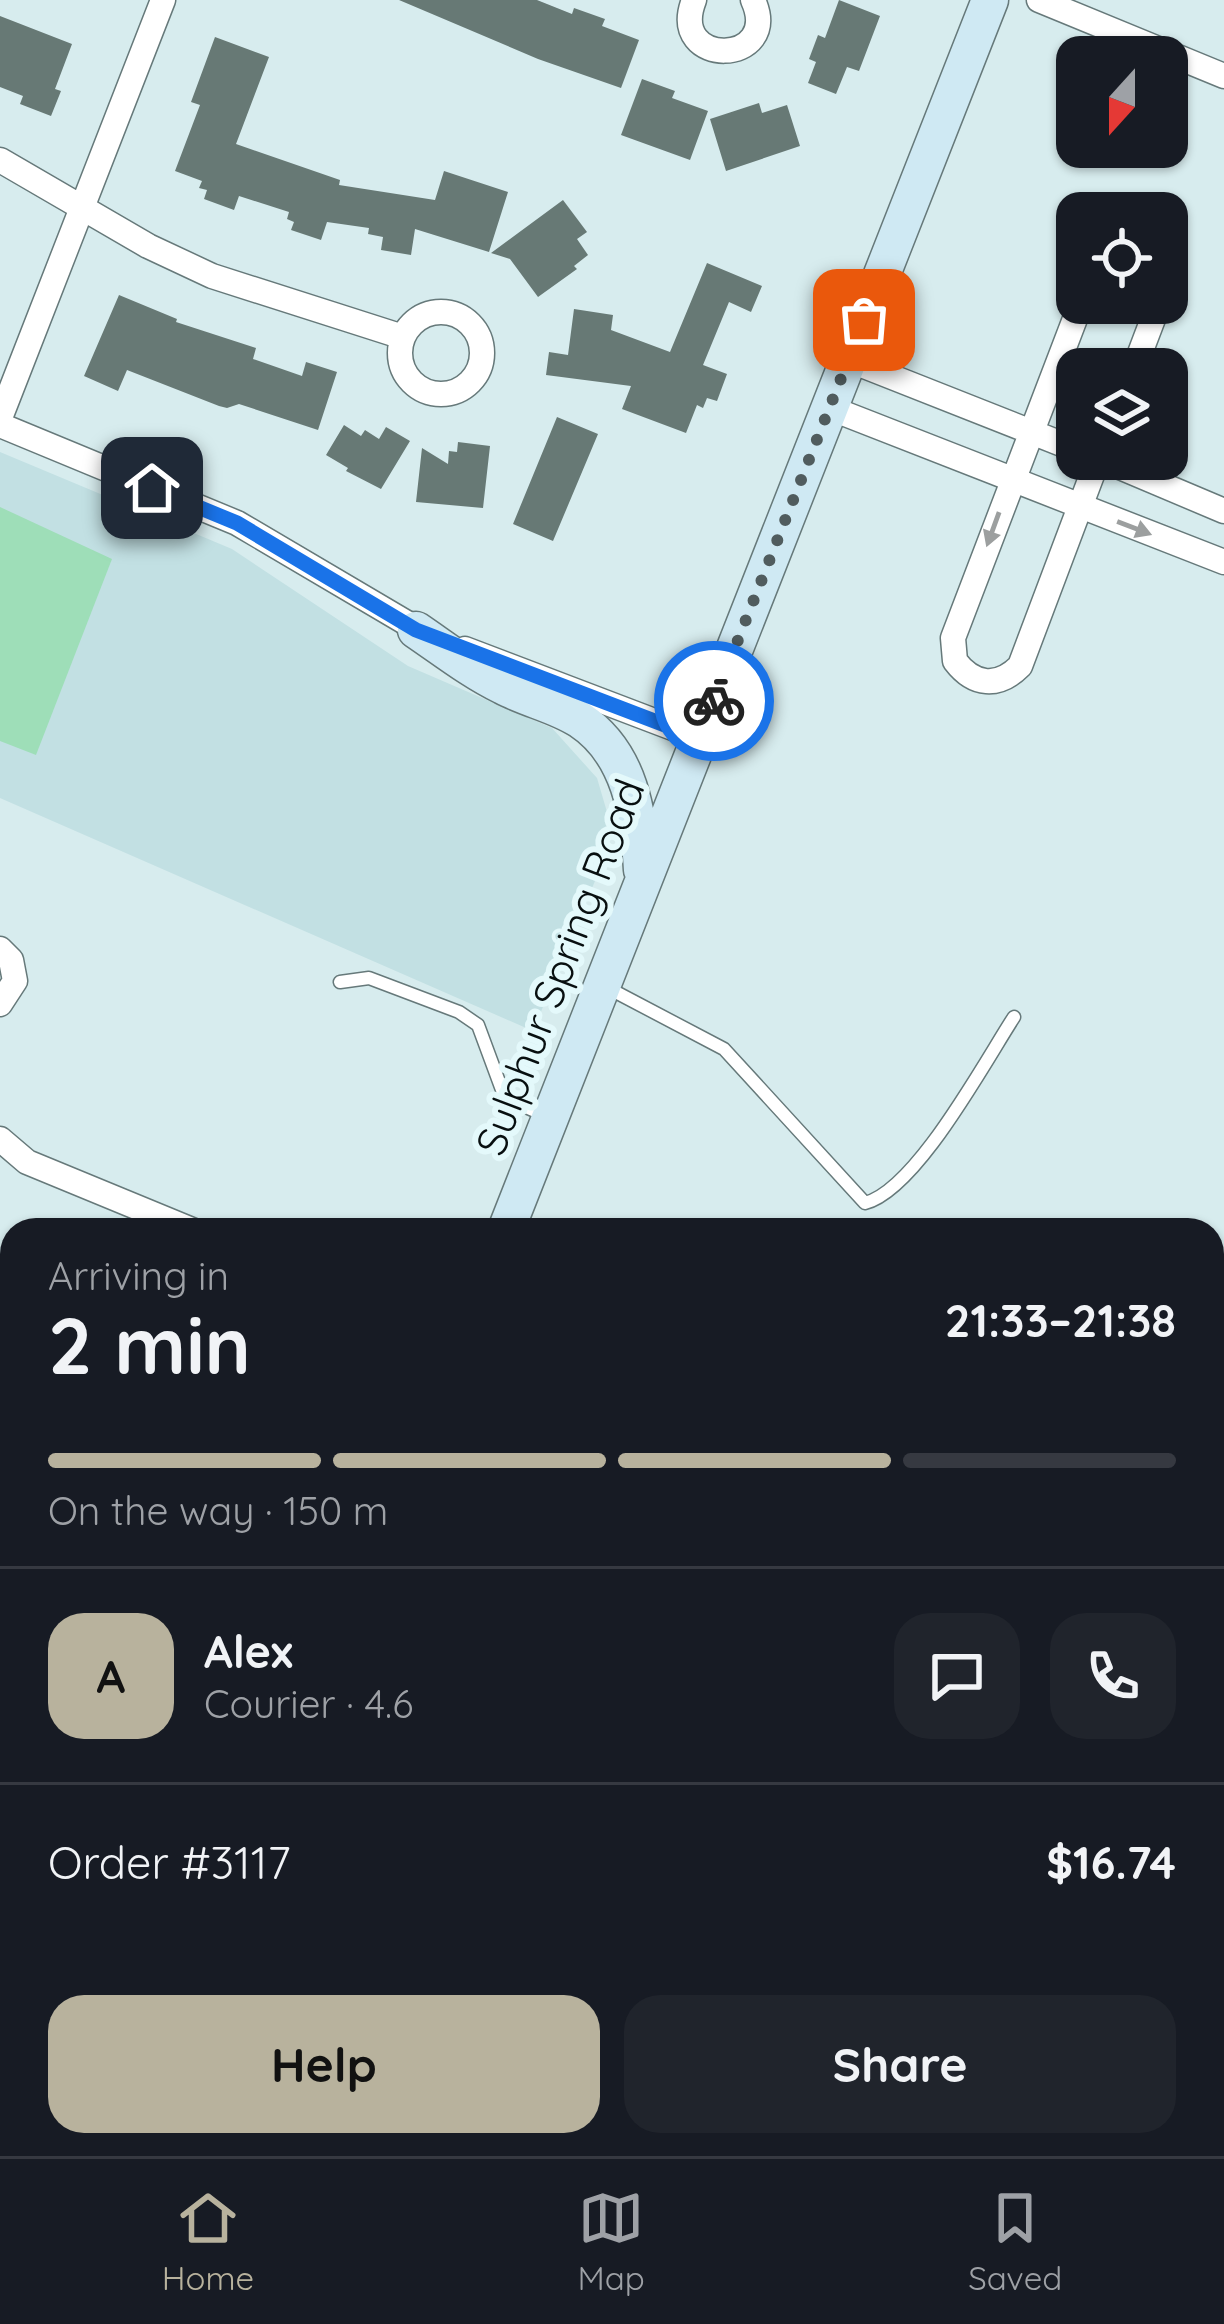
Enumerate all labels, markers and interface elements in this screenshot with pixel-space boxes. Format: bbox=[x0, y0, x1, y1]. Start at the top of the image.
north arrow bbox=[1056, 36, 1188, 168]
map controls bbox=[1056, 36, 1188, 480]
button: locate bbox=[1056, 192, 1188, 324]
pin bbox=[813, 269, 915, 371]
icon: bag bbox=[831, 287, 897, 353]
button: layers bbox=[1056, 348, 1188, 480]
pin bbox=[101, 437, 203, 539]
icon: home bbox=[119, 455, 185, 521]
one-way arrow bbox=[983, 512, 1001, 548]
one-way arrow bbox=[1116, 519, 1152, 538]
courier bbox=[654, 641, 774, 761]
icon: bike bbox=[681, 668, 747, 734]
street label: Sulphur Spring Road bbox=[463, 771, 656, 1162]
text: Arriving in bbox=[48, 1251, 229, 1300]
text: 21:33–21:38 bbox=[945, 1292, 1176, 1348]
text: 2 min bbox=[48, 1296, 251, 1394]
text: On the way · 150 m bbox=[48, 1486, 388, 1535]
button: chat bbox=[894, 1613, 1020, 1739]
button: phone bbox=[1050, 1613, 1176, 1739]
text: Alex bbox=[204, 1623, 293, 1679]
text: A bbox=[97, 1648, 125, 1704]
text: Courier · 4.6 bbox=[204, 1679, 413, 1728]
text: Order #3117 bbox=[48, 1834, 291, 1890]
text: $16.74 bbox=[1046, 1834, 1176, 1890]
button: Help bbox=[48, 1995, 600, 2133]
button: Share bbox=[624, 1995, 1176, 2133]
tab: Home bbox=[162, 2185, 254, 2298]
tab: Map bbox=[578, 2185, 645, 2298]
tab: Saved bbox=[968, 2185, 1062, 2298]

